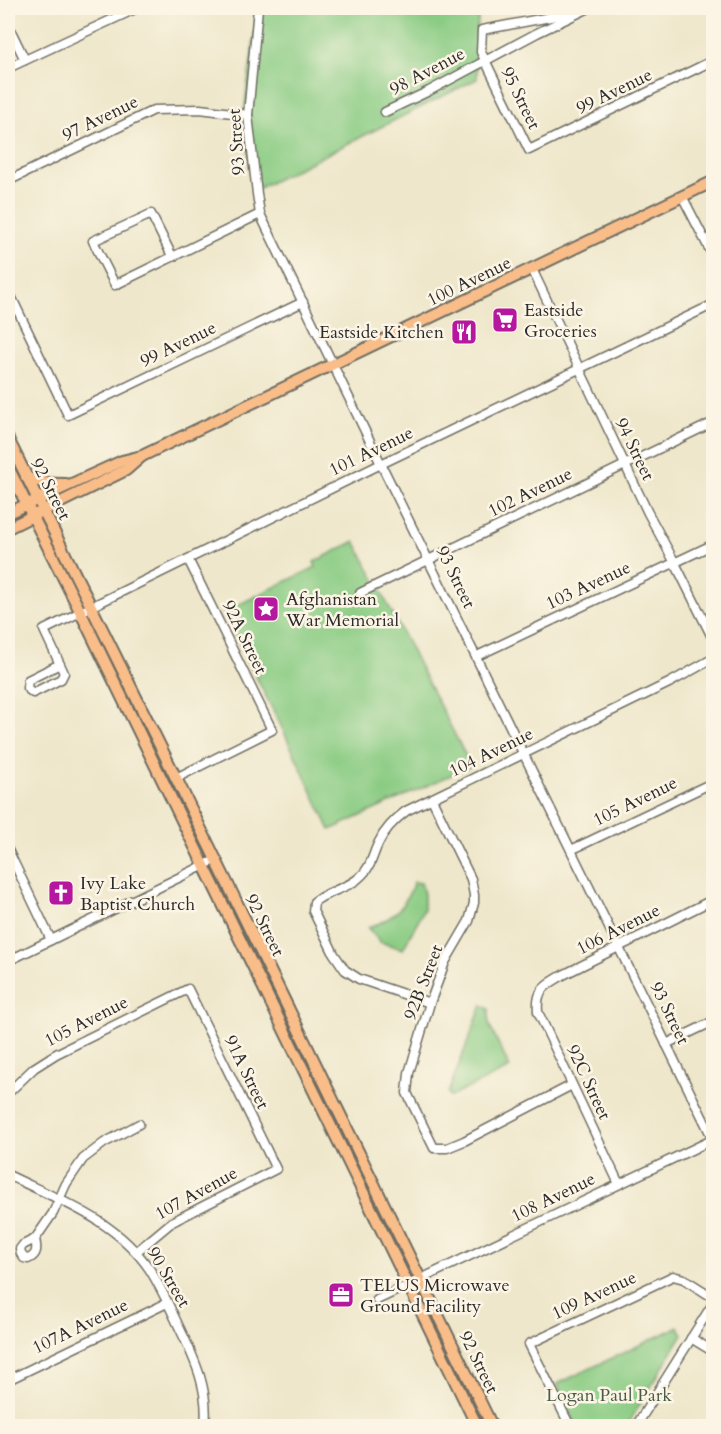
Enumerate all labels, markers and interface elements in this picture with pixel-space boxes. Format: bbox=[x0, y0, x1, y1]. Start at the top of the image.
street label: 98 Avenue bbox=[385, 41, 469, 102]
street label: 99 Avenue bbox=[572, 62, 656, 121]
street label: 95 Street bbox=[495, 63, 547, 134]
street label: 97 Avenue bbox=[58, 89, 142, 148]
street label: 93 Street bbox=[222, 108, 251, 176]
street label: 100 Avenue bbox=[423, 250, 516, 313]
place label: Eastside Groceries bbox=[524, 298, 597, 344]
supermarket icon: Eastside Groceries bbox=[490, 305, 520, 335]
street label: 99 Avenue bbox=[136, 315, 220, 374]
restaurant icon: Eastside Kitchen bbox=[449, 317, 479, 347]
place label: Eastside Kitchen bbox=[319, 320, 445, 345]
street label: 94 Street bbox=[609, 414, 661, 485]
street label: 101 Avenue bbox=[325, 420, 418, 483]
street label: 92 Street bbox=[24, 454, 77, 525]
street label: 102 Avenue bbox=[484, 461, 577, 524]
street label: 93 Street bbox=[430, 542, 482, 613]
street label: 103 Avenue bbox=[542, 555, 635, 616]
place label: Afghanistan War Memorial bbox=[285, 587, 400, 633]
place icon: Afghanistan War Memorial bbox=[251, 594, 281, 624]
street label: 92A Street bbox=[216, 596, 273, 679]
street label: 104 Avenue bbox=[445, 721, 538, 784]
street label: 105 Avenue bbox=[589, 770, 682, 833]
place label: Ivy Lake Baptist Church bbox=[80, 871, 195, 917]
church icon: Ivy Lake Baptist Church bbox=[46, 878, 76, 908]
street label: 92 Street bbox=[239, 890, 291, 961]
street label: 106 Avenue bbox=[572, 898, 664, 961]
street label: 92B Street bbox=[398, 941, 449, 1023]
street label: 93 Street bbox=[644, 978, 696, 1049]
street label: 105 Avenue bbox=[40, 990, 132, 1053]
street label: 91A Street bbox=[218, 1031, 275, 1114]
street label: 92C Street bbox=[560, 1041, 617, 1124]
street label: 107 Avenue bbox=[150, 1160, 242, 1226]
street label: 108 Avenue bbox=[507, 1166, 600, 1229]
street label: 90 Street bbox=[141, 1242, 197, 1312]
street label: 109 Avenue bbox=[548, 1265, 641, 1326]
place label: TELUS Microwave Ground Facility bbox=[360, 1273, 510, 1319]
office icon: TELUS Microwave Ground Facility bbox=[326, 1280, 356, 1310]
street label: 107A Avenue bbox=[28, 1292, 132, 1360]
street label: 92 Street bbox=[453, 1327, 505, 1398]
park label: Logan Paul Park bbox=[546, 1383, 672, 1408]

